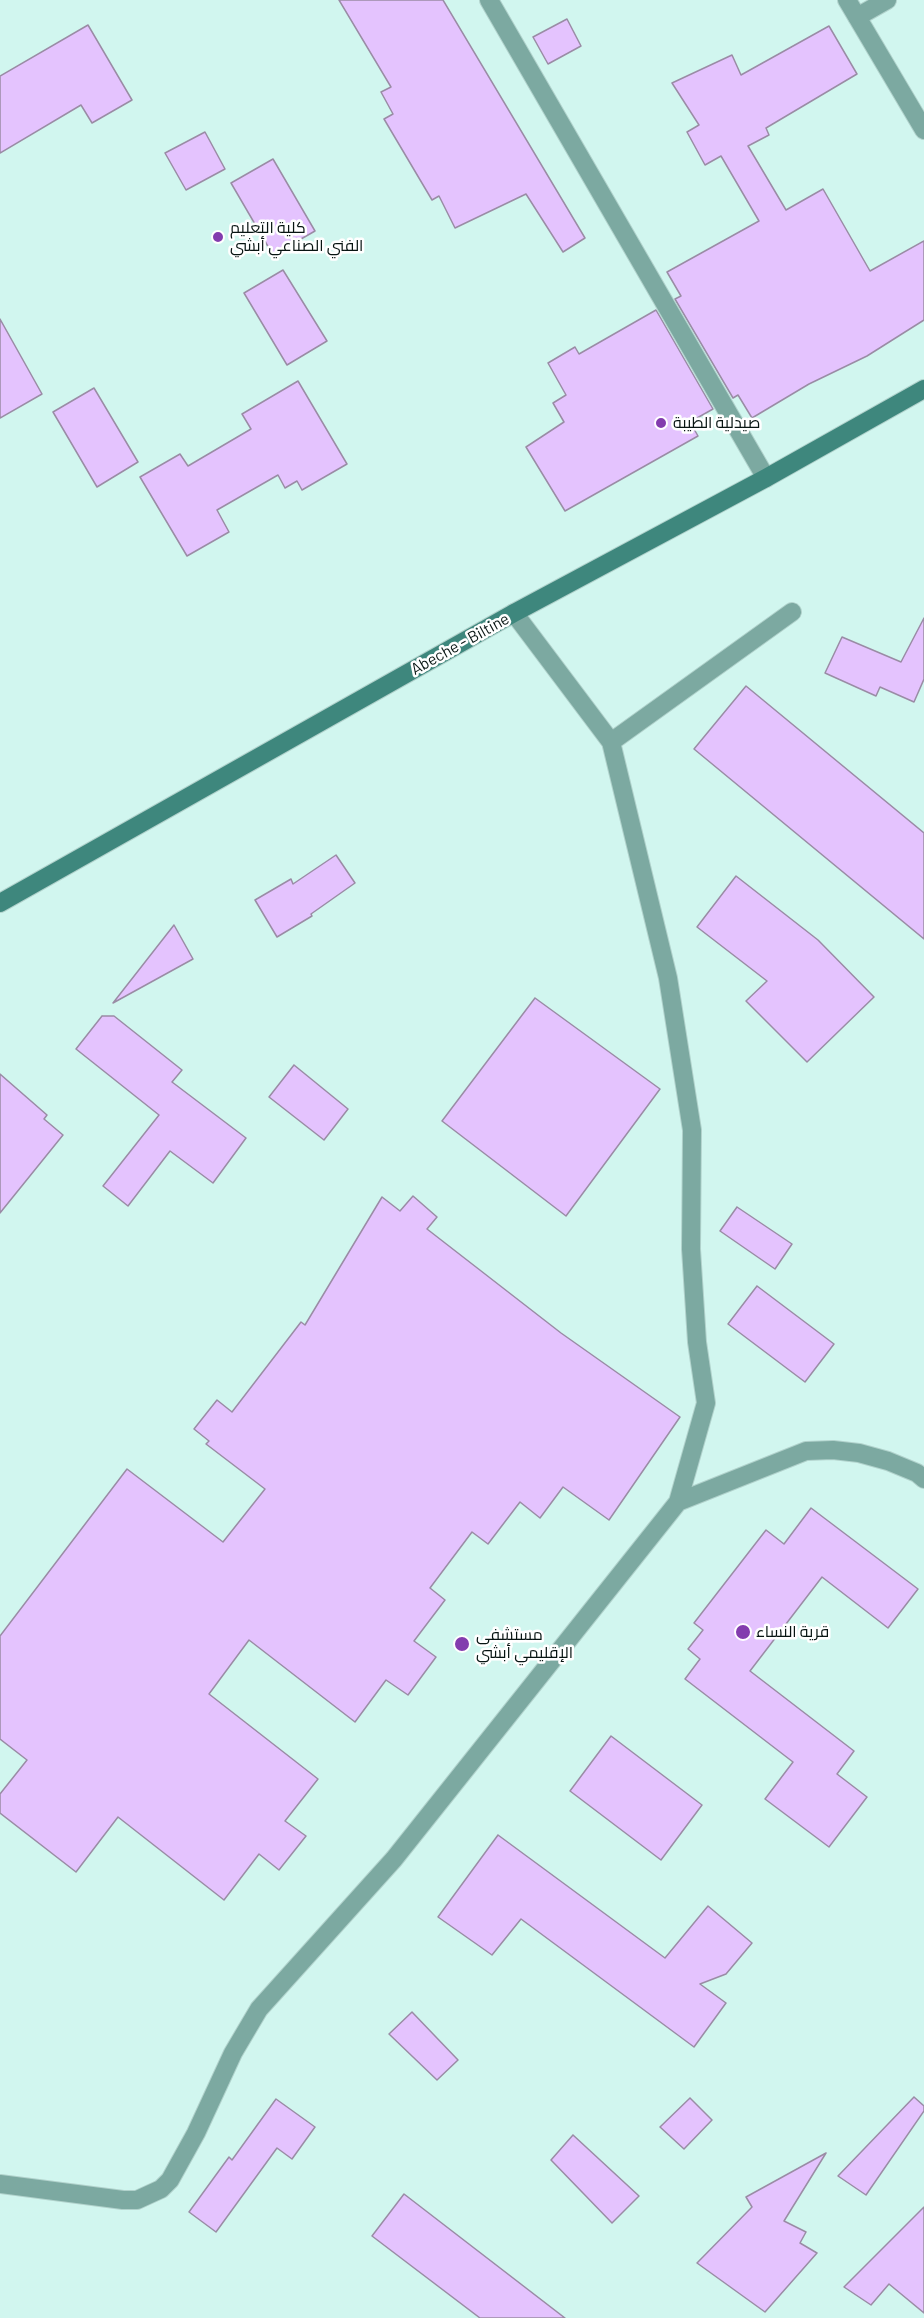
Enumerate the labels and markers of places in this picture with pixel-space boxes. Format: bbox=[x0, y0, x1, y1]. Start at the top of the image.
place label: كلية التعليم الفني الصناعي أبشي bbox=[230, 218, 363, 256]
marker: كلية التعليم الفني الصناعي أبشي bbox=[211, 230, 225, 244]
place label: صيدلية الطيبة bbox=[673, 413, 760, 433]
marker: صيدلية الطيبة bbox=[654, 416, 668, 430]
place label: قرية النساء bbox=[756, 1622, 829, 1642]
marker: قرية النساء bbox=[734, 1623, 752, 1641]
place label: مستشفى الإقليمي أبشي bbox=[476, 1625, 573, 1663]
marker: مستشفى الإقليمي أبشي bbox=[453, 1635, 471, 1653]

